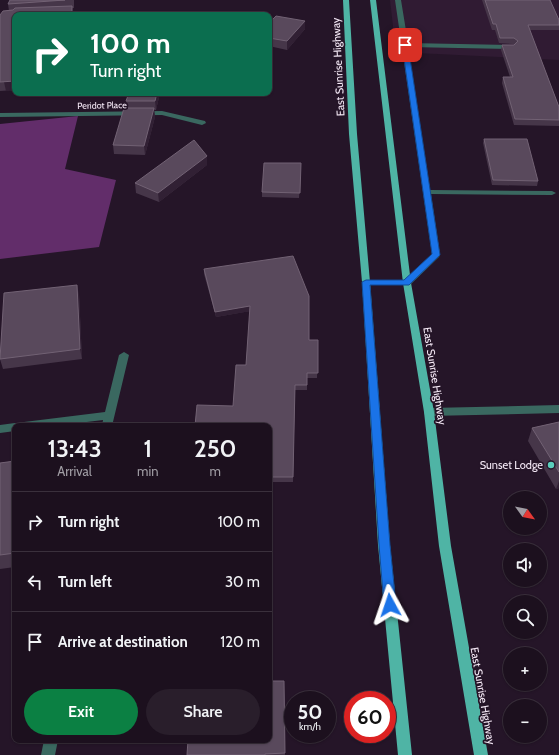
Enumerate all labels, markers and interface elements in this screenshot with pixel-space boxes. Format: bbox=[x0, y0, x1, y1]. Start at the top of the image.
street label: East Sunrise Highway bbox=[328, 17, 348, 117]
text: 100 m bbox=[90, 26, 171, 60]
icon: right bbox=[24, 28, 76, 80]
pin bbox=[388, 28, 422, 62]
icon: arrive bbox=[394, 34, 416, 56]
text: Turn right bbox=[90, 60, 161, 82]
street label: Peridot Place bbox=[77, 99, 127, 111]
street label: East Sunrise Highway bbox=[420, 326, 450, 426]
text: 13:43 bbox=[47, 434, 102, 463]
text: 1 bbox=[144, 434, 152, 463]
text: 250 bbox=[194, 434, 236, 463]
place label: Sunset Lodge bbox=[480, 458, 543, 472]
marker: Sunset Lodge bbox=[546, 460, 556, 470]
text: Arrival bbox=[57, 463, 92, 479]
text: min bbox=[137, 463, 159, 479]
text: m bbox=[210, 463, 221, 479]
north arrow bbox=[503, 491, 547, 535]
map controls bbox=[503, 491, 547, 743]
icon: right bbox=[24, 511, 46, 533]
text: Turn right bbox=[58, 513, 119, 531]
text: 100 m bbox=[218, 513, 260, 531]
button: sound bbox=[503, 543, 547, 587]
icon: left bbox=[24, 571, 46, 593]
text: Turn left bbox=[58, 573, 112, 591]
text: 30 m bbox=[225, 573, 260, 591]
position arrow bbox=[369, 584, 411, 626]
button: search bbox=[503, 595, 547, 639]
icon: arrive bbox=[24, 631, 46, 653]
text: Arrive at destination bbox=[58, 633, 188, 651]
text: 120 m bbox=[220, 633, 260, 651]
street label: East Sunrise Highway bbox=[468, 646, 499, 746]
button: + bbox=[503, 647, 547, 691]
button: Exit bbox=[24, 689, 138, 735]
button: Share bbox=[146, 689, 260, 735]
speed limit sign: 60 bbox=[344, 691, 396, 743]
button: − bbox=[503, 699, 547, 743]
text: 50 bbox=[298, 700, 322, 724]
text: km/h bbox=[299, 720, 321, 733]

